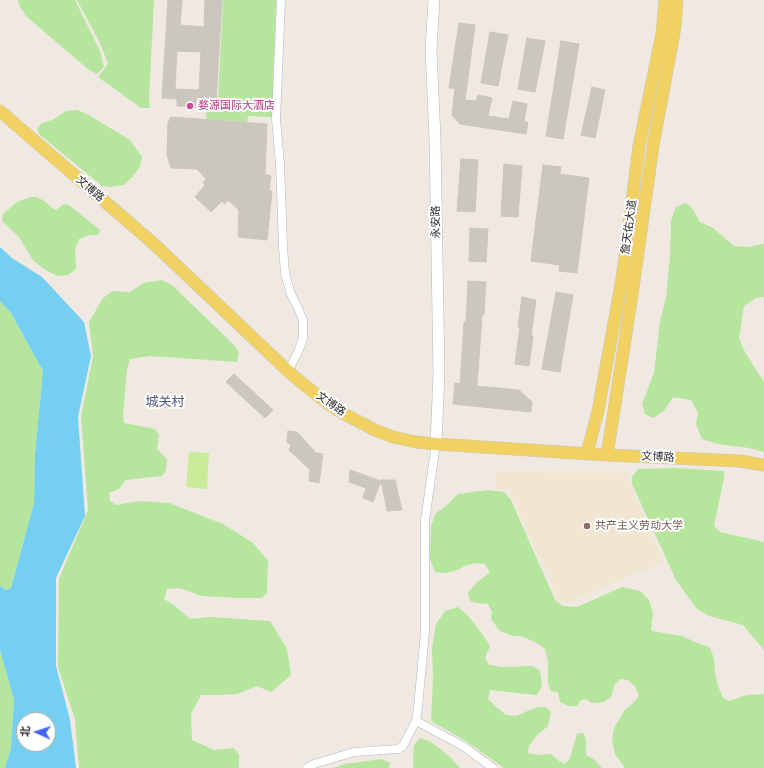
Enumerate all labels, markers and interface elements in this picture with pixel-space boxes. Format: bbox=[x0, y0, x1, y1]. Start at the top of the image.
place label: 婺源国际大酒店 bbox=[198, 99, 275, 113]
marker: 婺源国际大酒店 bbox=[185, 101, 195, 111]
street label: 文博路 bbox=[73, 173, 107, 205]
street label: 詹天佑大道 bbox=[619, 199, 639, 255]
street label: 永安路 bbox=[429, 205, 443, 239]
street label: 文博路 bbox=[314, 389, 348, 419]
district label: 城关村 bbox=[146, 394, 184, 410]
street label: 文博路 bbox=[641, 450, 675, 464]
place label: 共产主义劳动大学 bbox=[595, 519, 683, 533]
marker: 共产主义劳动大学 bbox=[582, 521, 592, 531]
north arrow bbox=[16, 712, 56, 752]
text: 北 bbox=[18, 726, 32, 737]

